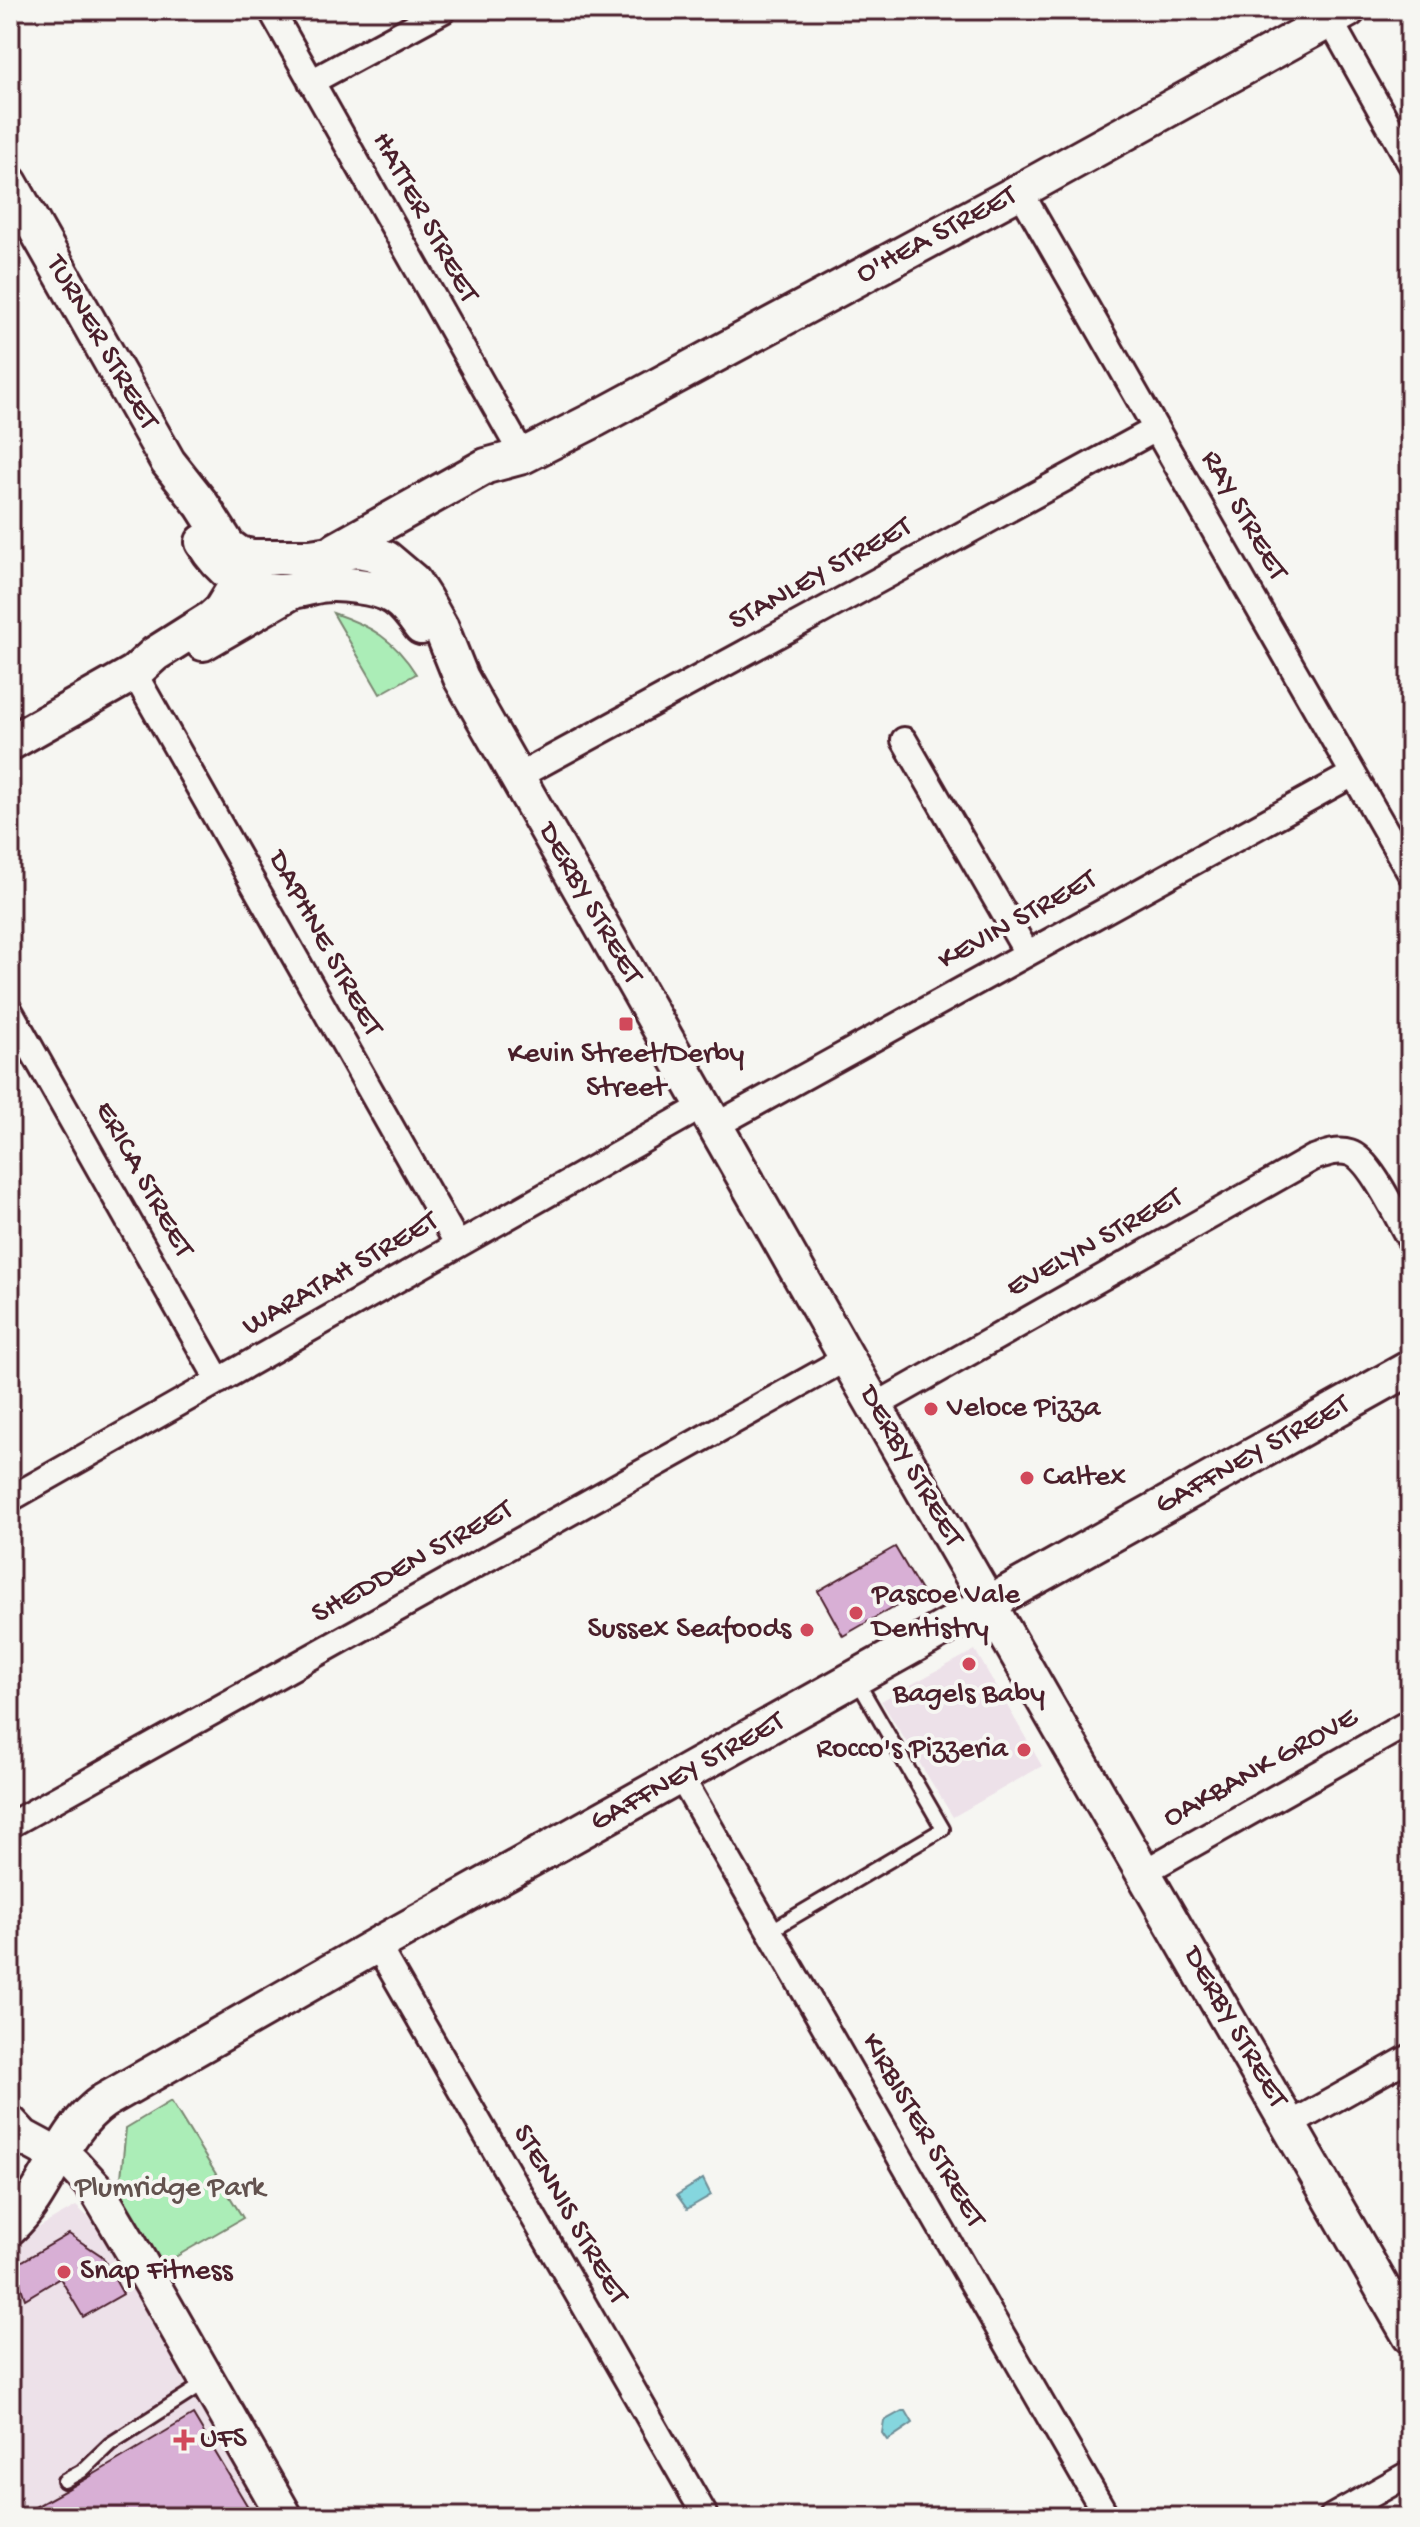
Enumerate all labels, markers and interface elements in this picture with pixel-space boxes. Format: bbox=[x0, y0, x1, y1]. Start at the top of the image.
street label: HATTER STREET bbox=[363, 127, 486, 311]
street label: O'HEA STREET bbox=[851, 178, 1024, 293]
street label: TURNER STREET bbox=[36, 248, 166, 438]
street label: RAY STREET bbox=[1192, 445, 1295, 589]
street label: STANLEY STREET bbox=[724, 510, 920, 640]
street label: DERBY STREET bbox=[528, 815, 650, 992]
street label: DAPHNE STREET bbox=[258, 843, 390, 1044]
street label: KEVIN STREET bbox=[933, 862, 1105, 979]
marker: Kevin Street/Derby Street bbox=[617, 1015, 635, 1033]
place label: Kevin Street/Derby Street bbox=[508, 1038, 745, 1107]
street label: ERICA STREET bbox=[86, 1096, 201, 1265]
street label: EVELYN STREET bbox=[1001, 1181, 1190, 1307]
street label: WARATAH STREET bbox=[237, 1204, 446, 1345]
street label: DERBY STREET bbox=[849, 1378, 971, 1555]
street label: GAFFNEY STREET bbox=[1150, 1387, 1358, 1524]
place label: Veloce Pizza bbox=[946, 1392, 1102, 1427]
marker: Veloce Pizza bbox=[922, 1400, 940, 1418]
place label: Caltex bbox=[1043, 1461, 1126, 1496]
marker: Caltex bbox=[1018, 1469, 1036, 1487]
street label: SHEDDEN STREET bbox=[306, 1493, 521, 1633]
place label: Pascoe Vale Dentistry bbox=[870, 1579, 1021, 1648]
marker: Pascoe Vale Dentistry bbox=[847, 1604, 865, 1622]
place label: Sussex Seafoods bbox=[588, 1613, 792, 1648]
marker: Sussex Seafoods bbox=[798, 1621, 816, 1639]
marker: Bagels Baby bbox=[960, 1655, 978, 1673]
place label: Bagels Baby bbox=[892, 1678, 1045, 1713]
street label: OAKBANK GROVE bbox=[1158, 1701, 1365, 1837]
street label: GAFFNEY STREET bbox=[585, 1704, 793, 1841]
place label: Rocco's Pizzeria bbox=[816, 1733, 1009, 1768]
marker: Rocco's Pizzeria bbox=[1015, 1741, 1033, 1759]
street label: DERBY STREET bbox=[1173, 1939, 1295, 2116]
street label: KIRBISTER STREET bbox=[852, 2027, 993, 2236]
street label: STENNIS STREET bbox=[503, 2119, 635, 2312]
park label: Plumridge Park bbox=[74, 2172, 268, 2207]
place label: Snap Fitness bbox=[80, 2255, 234, 2290]
marker: Snap Fitness bbox=[55, 2263, 73, 2281]
place label: UFS bbox=[200, 2423, 247, 2458]
marker: UFS bbox=[175, 2431, 193, 2449]

